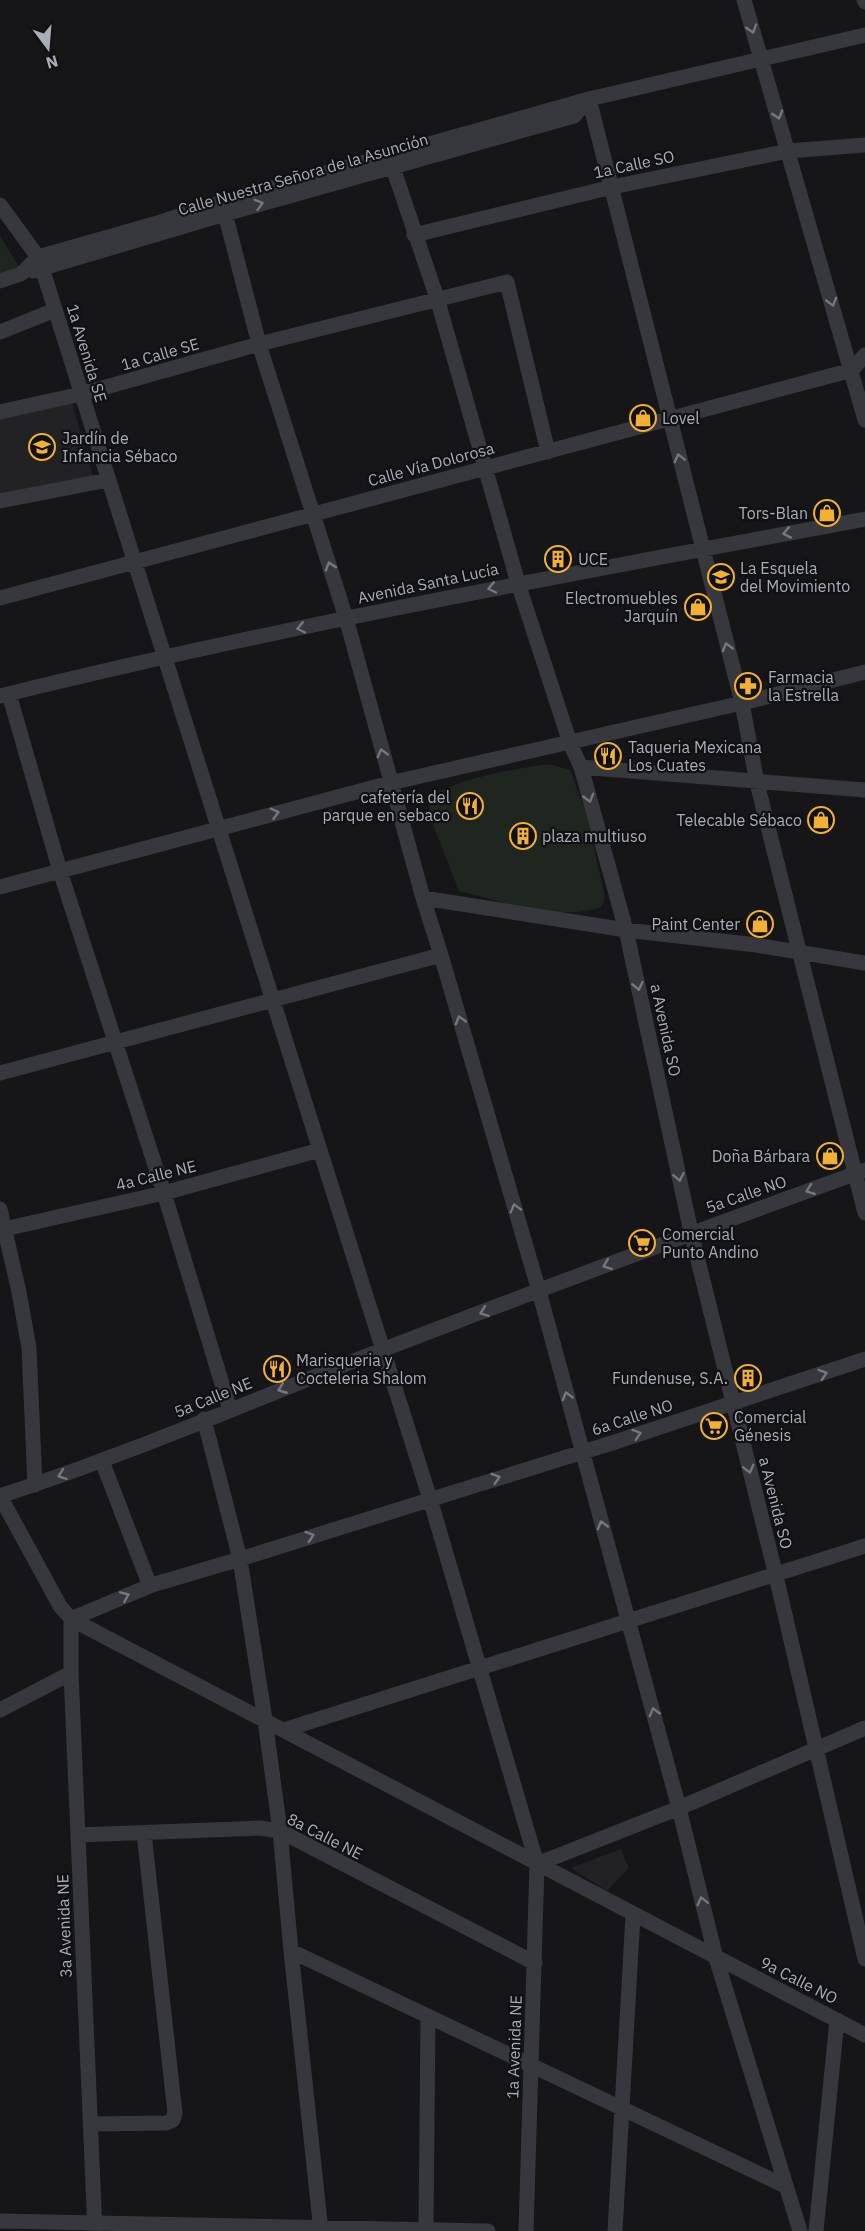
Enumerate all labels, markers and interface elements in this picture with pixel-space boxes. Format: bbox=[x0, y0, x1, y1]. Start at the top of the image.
north arrow bbox=[18, 18, 78, 78]
one-way arrow bbox=[745, 23, 757, 34]
text: N bbox=[44, 51, 60, 74]
one-way arrow bbox=[771, 109, 783, 120]
street label: Calle Nuestra Señora de la Asunción bbox=[176, 129, 430, 219]
street label: 1a Calle SO bbox=[592, 146, 676, 182]
one-way arrow bbox=[254, 199, 264, 212]
one-way arrow bbox=[825, 296, 837, 307]
street label: 1a Avenida SE bbox=[63, 301, 111, 405]
street label: 1a Calle SE bbox=[119, 333, 201, 375]
shop icon: Lovel bbox=[628, 403, 658, 433]
place label: Lovel bbox=[662, 408, 700, 428]
place label: Jardín de Infancia Sébaco bbox=[62, 428, 178, 466]
school or university icon: Jardín de Infancia Sébaco bbox=[27, 432, 57, 462]
street label: Calle Vía Dolorosa bbox=[366, 437, 497, 490]
one-way arrow bbox=[673, 453, 686, 463]
shop icon: Tors-Blan bbox=[812, 498, 842, 528]
place label: Tors-Blan bbox=[739, 503, 808, 523]
one-way arrow bbox=[782, 526, 792, 539]
building icon: UCE bbox=[543, 544, 573, 574]
place label: UCE bbox=[578, 549, 608, 569]
street label: Avenida Santa Lucía bbox=[356, 558, 501, 608]
place label: La Esquela del Movimiento bbox=[740, 558, 850, 596]
one-way arrow bbox=[325, 561, 337, 572]
school or university icon: La Esquela del Movimiento bbox=[706, 562, 736, 592]
one-way arrow bbox=[487, 581, 497, 594]
place label: Electromuebles Jarquín bbox=[565, 588, 678, 626]
shop icon: Electromuebles Jarquín bbox=[683, 592, 713, 622]
one-way arrow bbox=[296, 621, 306, 634]
one-way arrow bbox=[722, 642, 734, 652]
place label: Farmacia la Estrella bbox=[768, 667, 839, 705]
pharmacy icon: Farmacia la Estrella bbox=[733, 671, 763, 701]
place label: Taqueria Mexicana Los Cuates bbox=[628, 737, 762, 775]
restaurant icon: Taqueria Mexicana Los Cuates bbox=[593, 741, 623, 771]
one-way arrow bbox=[377, 748, 390, 758]
place label: cafetería del parque en sebaco bbox=[323, 787, 450, 825]
restaurant icon: cafetería del parque en sebaco bbox=[455, 791, 485, 821]
one-way arrow bbox=[582, 792, 594, 803]
shop icon: Telecable Sébaco bbox=[806, 805, 836, 835]
one-way arrow bbox=[270, 808, 280, 821]
place label: Telecable Sébaco bbox=[676, 810, 802, 830]
building icon: plaza multiuso bbox=[508, 821, 538, 851]
place label: plaza multiuso bbox=[542, 826, 647, 846]
shop icon: Paint Center bbox=[745, 909, 775, 939]
place label: Paint Center bbox=[651, 914, 740, 934]
one-way arrow bbox=[631, 981, 644, 991]
street label: a Avenida SO bbox=[646, 982, 686, 1078]
one-way arrow bbox=[455, 1015, 467, 1026]
shop icon: Doña Bárbara bbox=[815, 1141, 845, 1171]
place label: Doña Bárbara bbox=[712, 1146, 810, 1166]
street label: 4a Calle NE bbox=[114, 1155, 198, 1195]
street label: 5a Calle NO bbox=[703, 1171, 789, 1217]
one-way arrow bbox=[672, 1172, 685, 1182]
one-way arrow bbox=[805, 1183, 816, 1196]
one-way arrow bbox=[510, 1203, 522, 1214]
place label: Comercial Punto Andino bbox=[662, 1224, 759, 1262]
supermarket icon: Comercial Punto Andino bbox=[627, 1228, 657, 1258]
one-way arrow bbox=[602, 1258, 613, 1270]
one-way arrow bbox=[479, 1304, 490, 1317]
place label: Marisqueria y Cocteleria Shalom bbox=[296, 1350, 427, 1388]
restaurant icon: Marisqueria y Cocteleria Shalom bbox=[262, 1354, 292, 1384]
building icon: Fundenuse, S.A. bbox=[733, 1363, 763, 1393]
place label: Fundenuse, S.A. bbox=[612, 1368, 728, 1388]
one-way arrow bbox=[817, 1368, 828, 1381]
street label: 5a Calle NE bbox=[171, 1372, 255, 1422]
one-way arrow bbox=[278, 1382, 289, 1394]
one-way arrow bbox=[561, 1391, 574, 1401]
street label: 6a Calle NO bbox=[589, 1394, 675, 1440]
place label: Comercial Génesis bbox=[734, 1407, 806, 1445]
supermarket icon: Comercial Génesis bbox=[699, 1411, 729, 1441]
one-way arrow bbox=[631, 1429, 642, 1442]
street label: a Avenida SO bbox=[755, 1455, 797, 1551]
one-way arrow bbox=[742, 1464, 755, 1474]
one-way arrow bbox=[57, 1467, 68, 1480]
one-way arrow bbox=[490, 1473, 501, 1486]
one-way arrow bbox=[596, 1520, 609, 1530]
one-way arrow bbox=[304, 1531, 315, 1543]
one-way arrow bbox=[118, 1591, 129, 1603]
one-way arrow bbox=[648, 1708, 661, 1718]
street label: 8a Calle NE bbox=[284, 1808, 366, 1864]
street label: 3a Avenida NE bbox=[52, 1874, 76, 1978]
one-way arrow bbox=[697, 1897, 710, 1907]
street label: 9a Calle NO bbox=[757, 1952, 841, 2008]
street label: 1a Avenida NE bbox=[502, 1995, 526, 2099]

